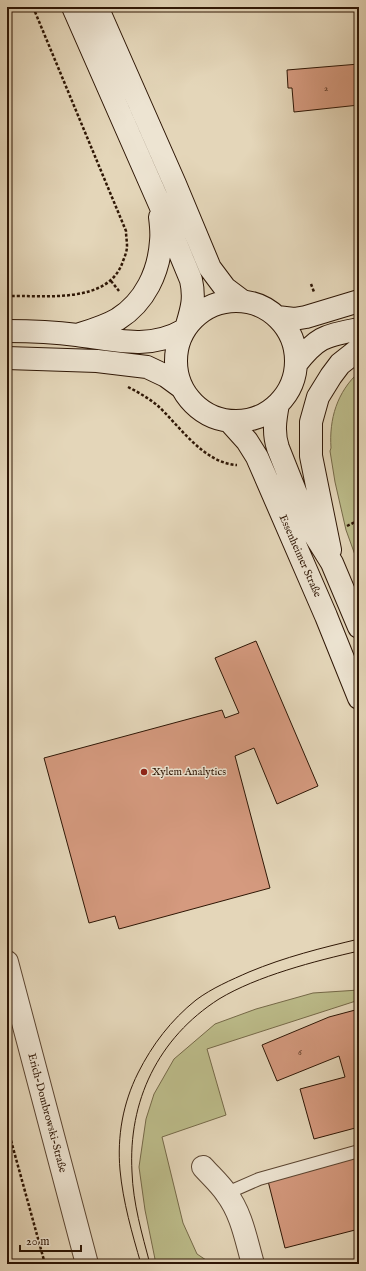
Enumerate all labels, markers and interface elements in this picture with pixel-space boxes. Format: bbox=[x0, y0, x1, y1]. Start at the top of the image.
house number: 2 bbox=[324, 83, 328, 94]
street label: Essenheimer Straße bbox=[276, 513, 324, 599]
place label: Xylem Analytics bbox=[152, 765, 226, 779]
marker: Xylem Analytics bbox=[139, 767, 149, 777]
house number: 6 bbox=[298, 1047, 302, 1058]
street label: Erich-Dombrowski-Straße bbox=[24, 1052, 70, 1174]
scale bar bbox=[20, 1227, 81, 1253]
text: 20 m bbox=[26, 1234, 49, 1249]

